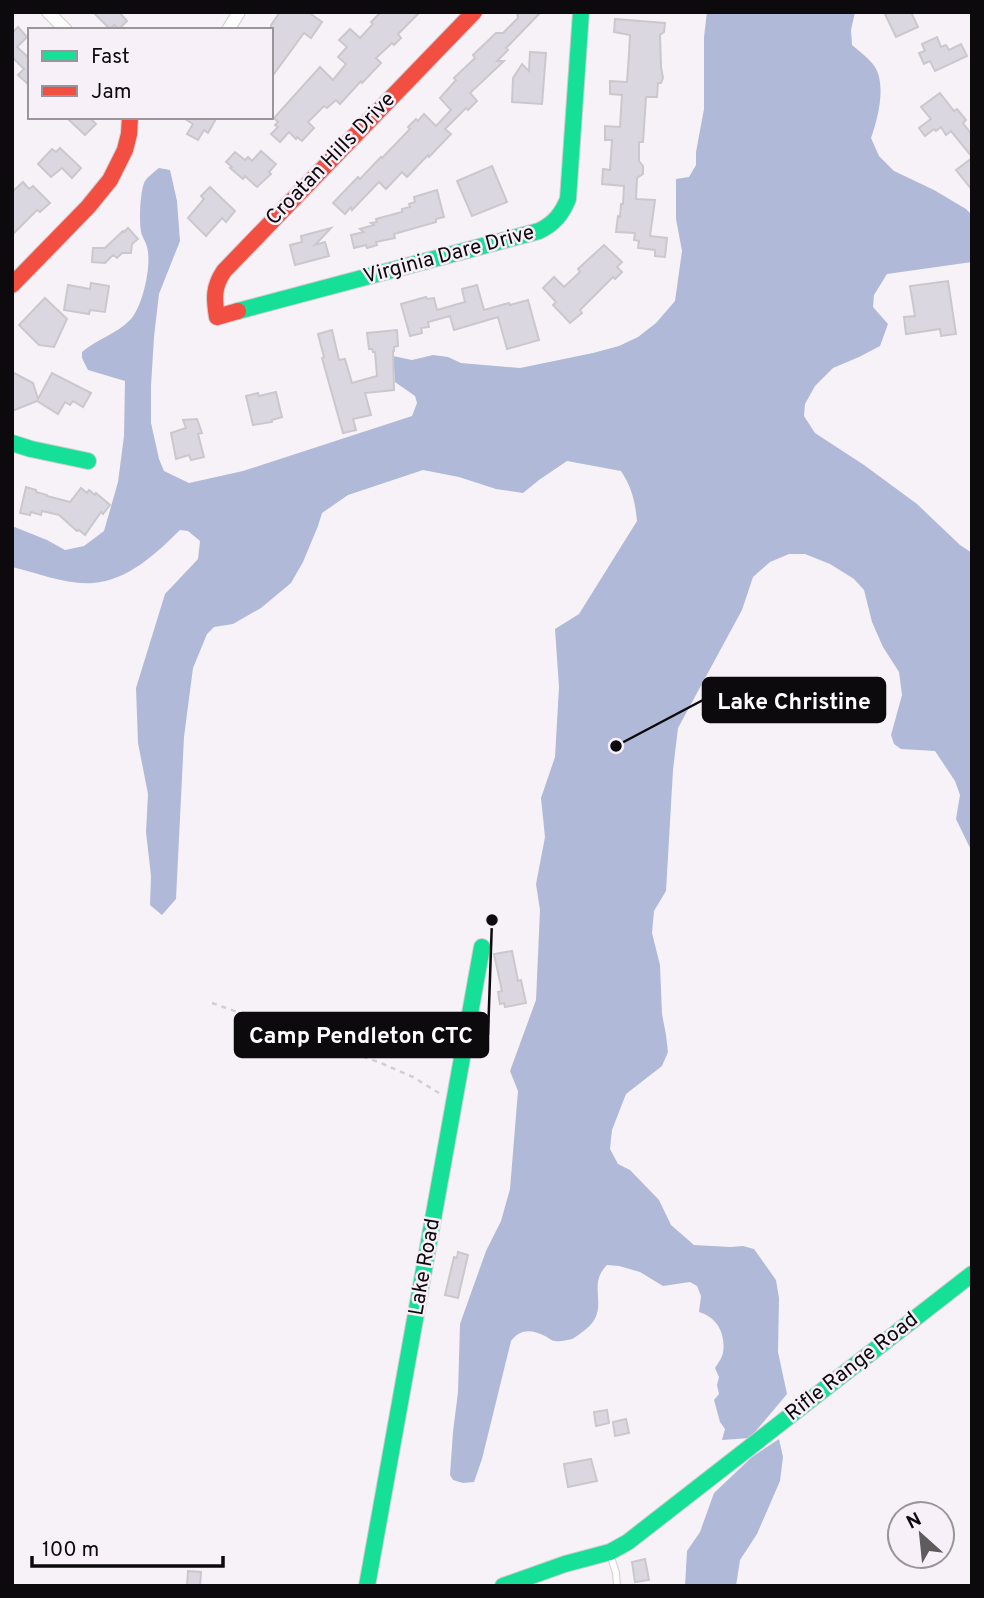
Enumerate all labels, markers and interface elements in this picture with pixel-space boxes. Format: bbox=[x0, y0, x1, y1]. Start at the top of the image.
legend bbox=[28, 28, 273, 119]
text: Fast bbox=[91, 44, 130, 71]
text: Jam bbox=[91, 79, 132, 106]
street label: Croatan Hills Drive bbox=[260, 87, 402, 231]
street label: Virginia Dare Drive bbox=[361, 219, 537, 291]
callout: Lake Christine bbox=[703, 678, 885, 722]
text: Lake Christine bbox=[717, 689, 871, 718]
callout: Camp Pendleton CTC bbox=[235, 1013, 488, 1057]
text: Camp Pendleton CTC bbox=[249, 1023, 473, 1052]
street label: Lake Road bbox=[403, 1216, 447, 1318]
street label: Rifle Range Road bbox=[780, 1307, 924, 1427]
north arrow bbox=[886, 1500, 956, 1570]
text: N bbox=[903, 1508, 926, 1535]
scale bar bbox=[32, 1524, 222, 1568]
text: 100 m bbox=[42, 1537, 99, 1564]

